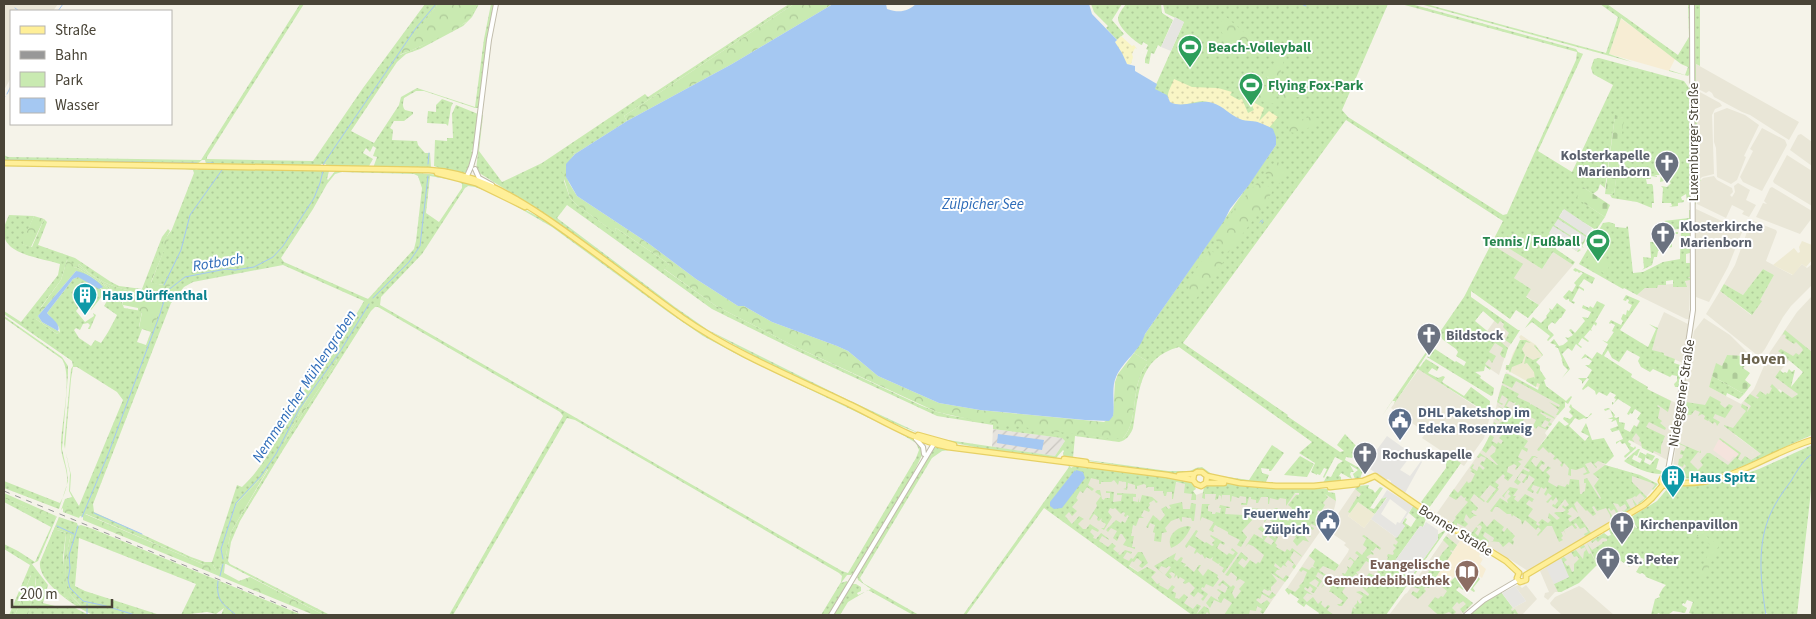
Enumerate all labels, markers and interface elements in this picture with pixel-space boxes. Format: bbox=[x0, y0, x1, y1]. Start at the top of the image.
legend bbox=[10, 10, 172, 125]
text: Straße bbox=[55, 20, 96, 41]
sports icon: Beach-Volleyball bbox=[1177, 34, 1203, 68]
place label: Beach-Volleyball bbox=[1208, 38, 1311, 58]
text: Bahn bbox=[55, 45, 88, 66]
text: Park bbox=[55, 70, 84, 91]
sports icon: Flying Fox-Park bbox=[1238, 72, 1264, 106]
place label: Flying Fox-Park bbox=[1268, 76, 1364, 96]
street label: Luxemburger Straße bbox=[1684, 83, 1704, 201]
text: Wasser bbox=[55, 95, 100, 116]
place label: Kolsterkapelle Marienborn bbox=[1561, 146, 1650, 182]
church icon: Kolsterkapelle Marienborn bbox=[1654, 150, 1680, 184]
water label: Zülpicher See bbox=[941, 194, 1024, 215]
place label: Klosterkirche Marienborn bbox=[1680, 217, 1763, 253]
church icon: Klosterkirche Marienborn bbox=[1650, 221, 1676, 255]
sports icon: Tennis / Fußball bbox=[1585, 228, 1611, 262]
place label: Tennis / Fußball bbox=[1482, 232, 1580, 252]
water label: Rotbach bbox=[191, 248, 245, 277]
building icon: Haus Dürffenthal bbox=[72, 282, 98, 316]
place label: Haus Dürffenthal bbox=[102, 286, 207, 306]
water label: Nemmenicher Mühlengraben bbox=[247, 306, 362, 467]
church icon: Bildstock bbox=[1416, 322, 1442, 356]
place label: Bildstock bbox=[1446, 326, 1504, 346]
street label: Nideggener Straße bbox=[1664, 338, 1700, 448]
district label: Hoven bbox=[1740, 348, 1786, 370]
place label: DHL Paketshop im Edeka Rosenzweig bbox=[1418, 403, 1532, 439]
public building icon: DHL Paketshop im Edeka Rosenzweig bbox=[1387, 407, 1413, 441]
church icon: Rochuskapelle bbox=[1352, 441, 1378, 475]
place label: Rochuskapelle bbox=[1382, 445, 1472, 465]
building icon: Haus Spitz bbox=[1660, 464, 1686, 498]
place label: Haus Spitz bbox=[1690, 468, 1756, 488]
street label: Bonner Straße bbox=[1414, 500, 1497, 562]
place label: Feuerwehr Zülpich bbox=[1243, 504, 1310, 540]
public building icon: Feuerwehr Zülpich bbox=[1315, 508, 1341, 542]
church icon: Kirchenpavillon bbox=[1609, 511, 1635, 545]
place label: Kirchenpavillon bbox=[1640, 515, 1738, 535]
church icon: St. Peter bbox=[1595, 546, 1621, 580]
place label: St. Peter bbox=[1626, 550, 1679, 570]
place label: Evangelische Gemeindebibliothek bbox=[1324, 555, 1450, 591]
library icon: Evangelische Gemeindebibliothek bbox=[1454, 559, 1480, 593]
scale bar bbox=[12, 576, 112, 608]
text: 200 m bbox=[20, 584, 58, 605]

